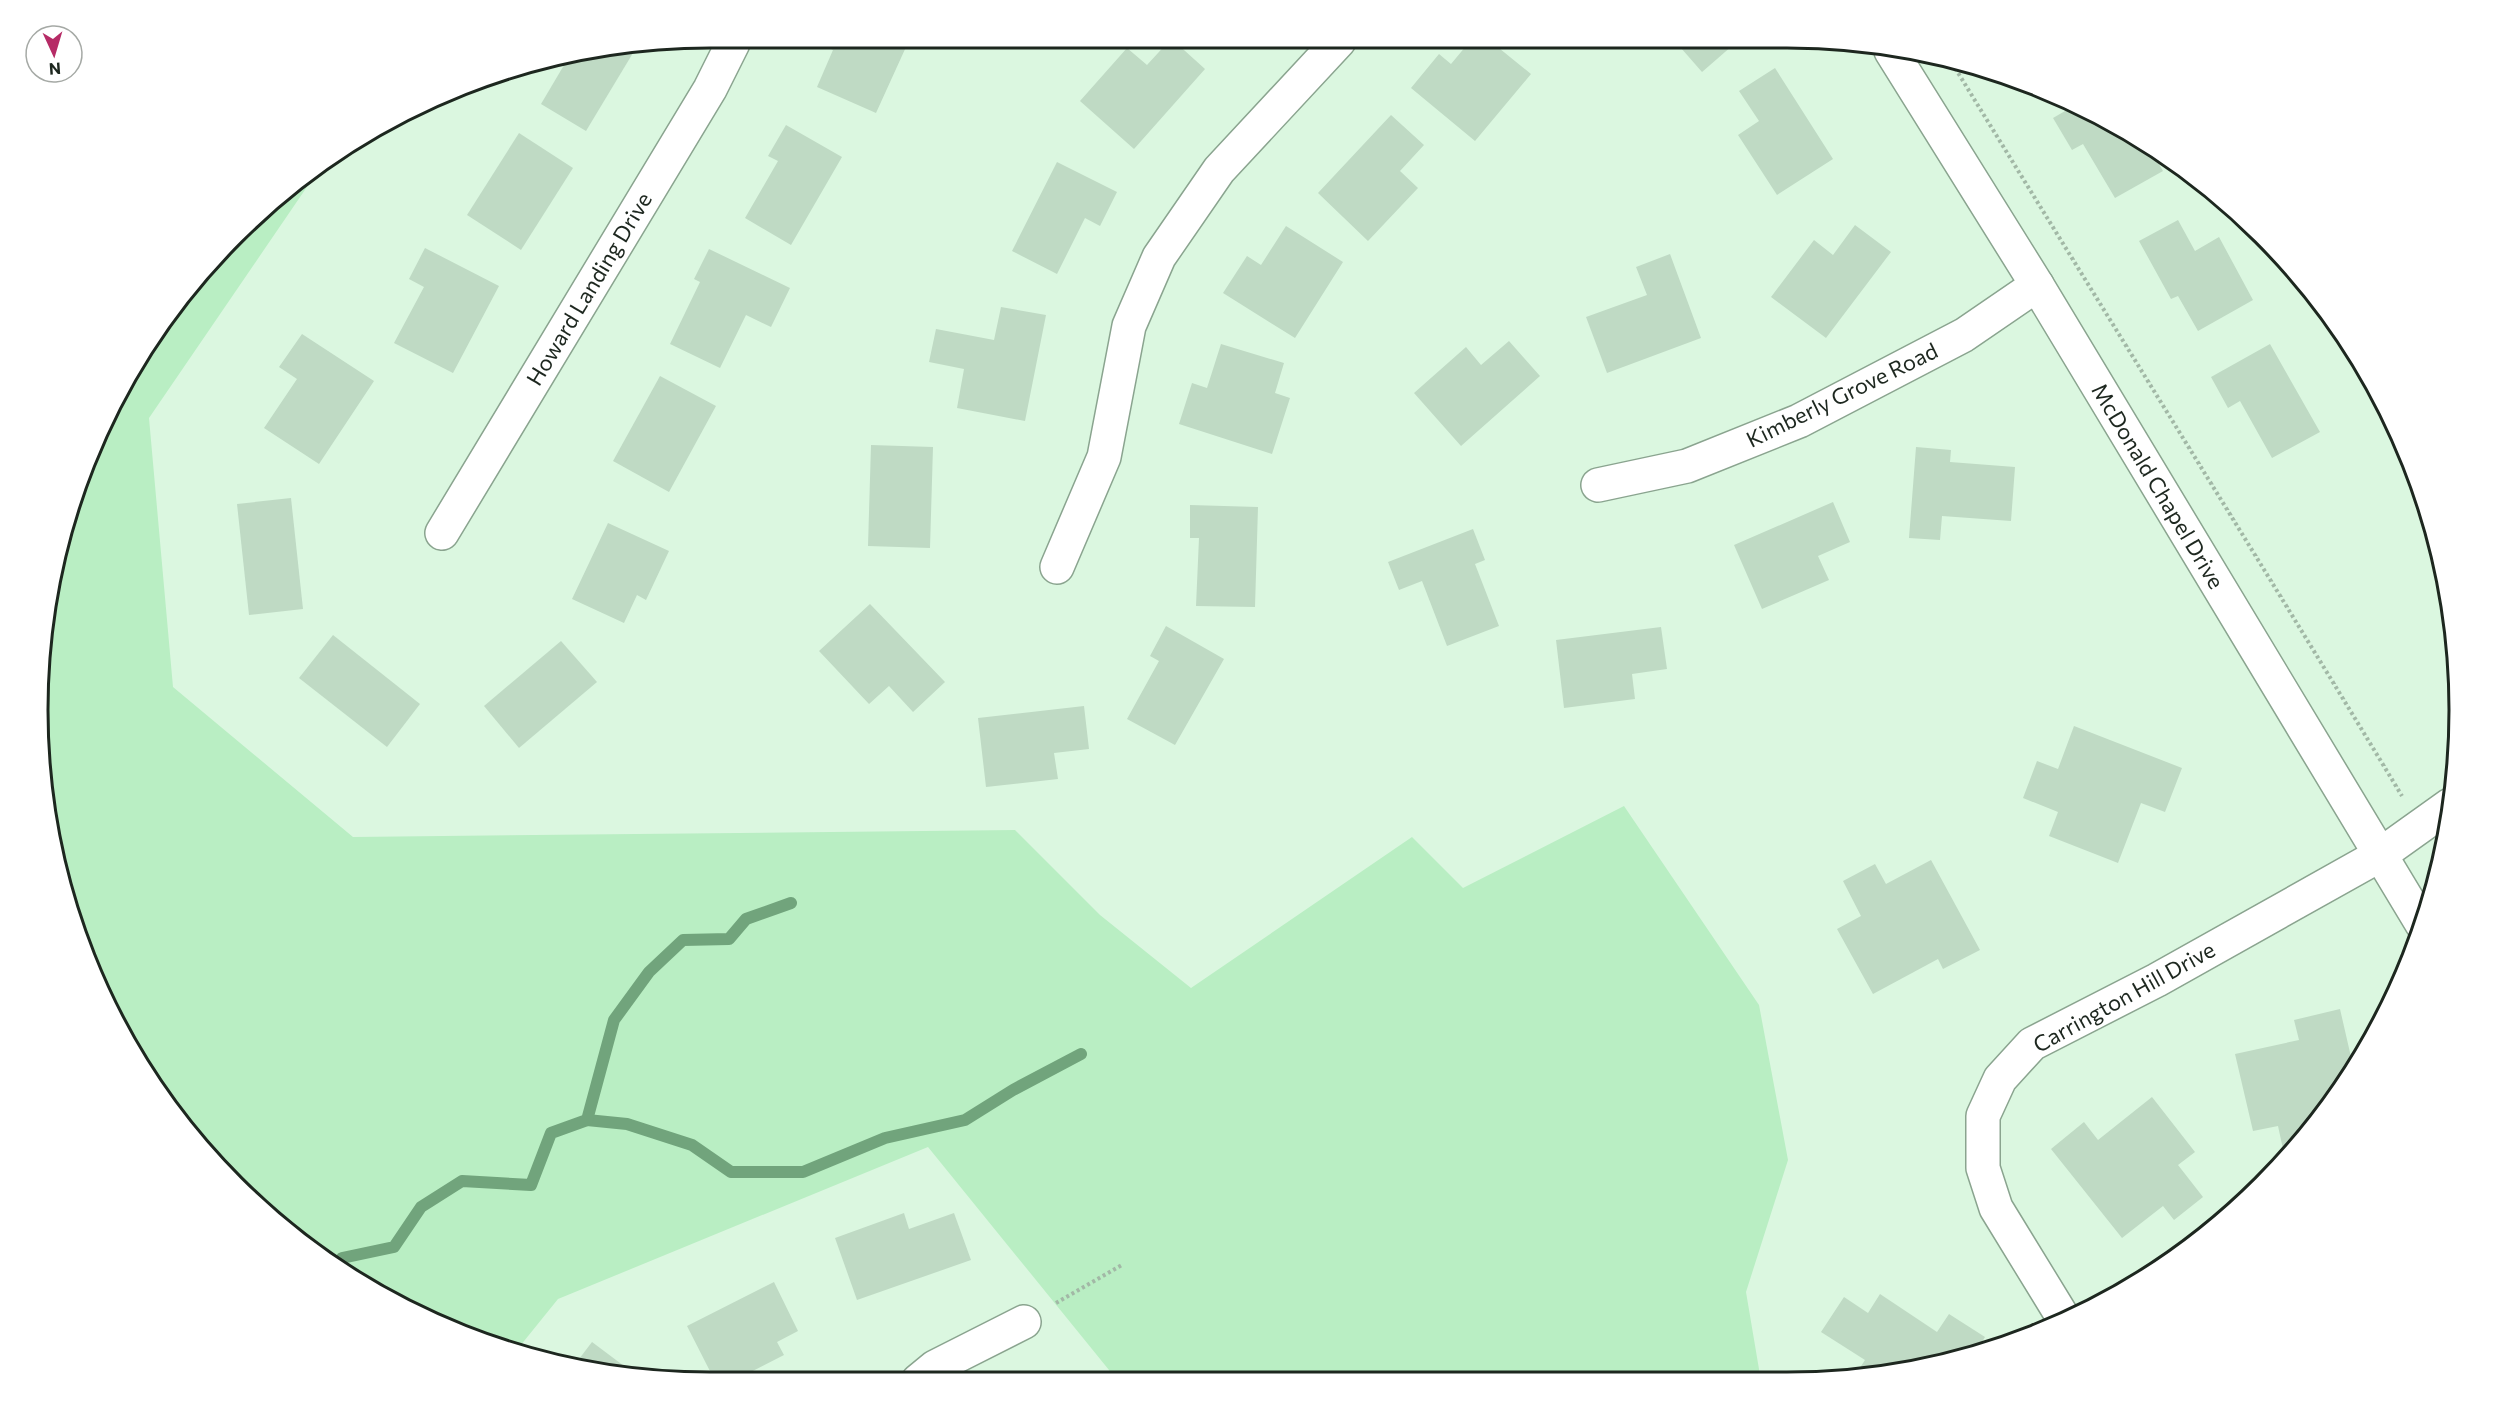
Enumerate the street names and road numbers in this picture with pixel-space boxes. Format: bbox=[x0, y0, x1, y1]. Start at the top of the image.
street label: Howard Landing Drive bbox=[520, 187, 657, 390]
street label: Kimberly Grove Road bbox=[1742, 336, 1942, 453]
street label: McDonald Chapel Drive bbox=[2086, 378, 2230, 593]
street label: Carrington Hill Drive bbox=[2028, 935, 2219, 1058]

